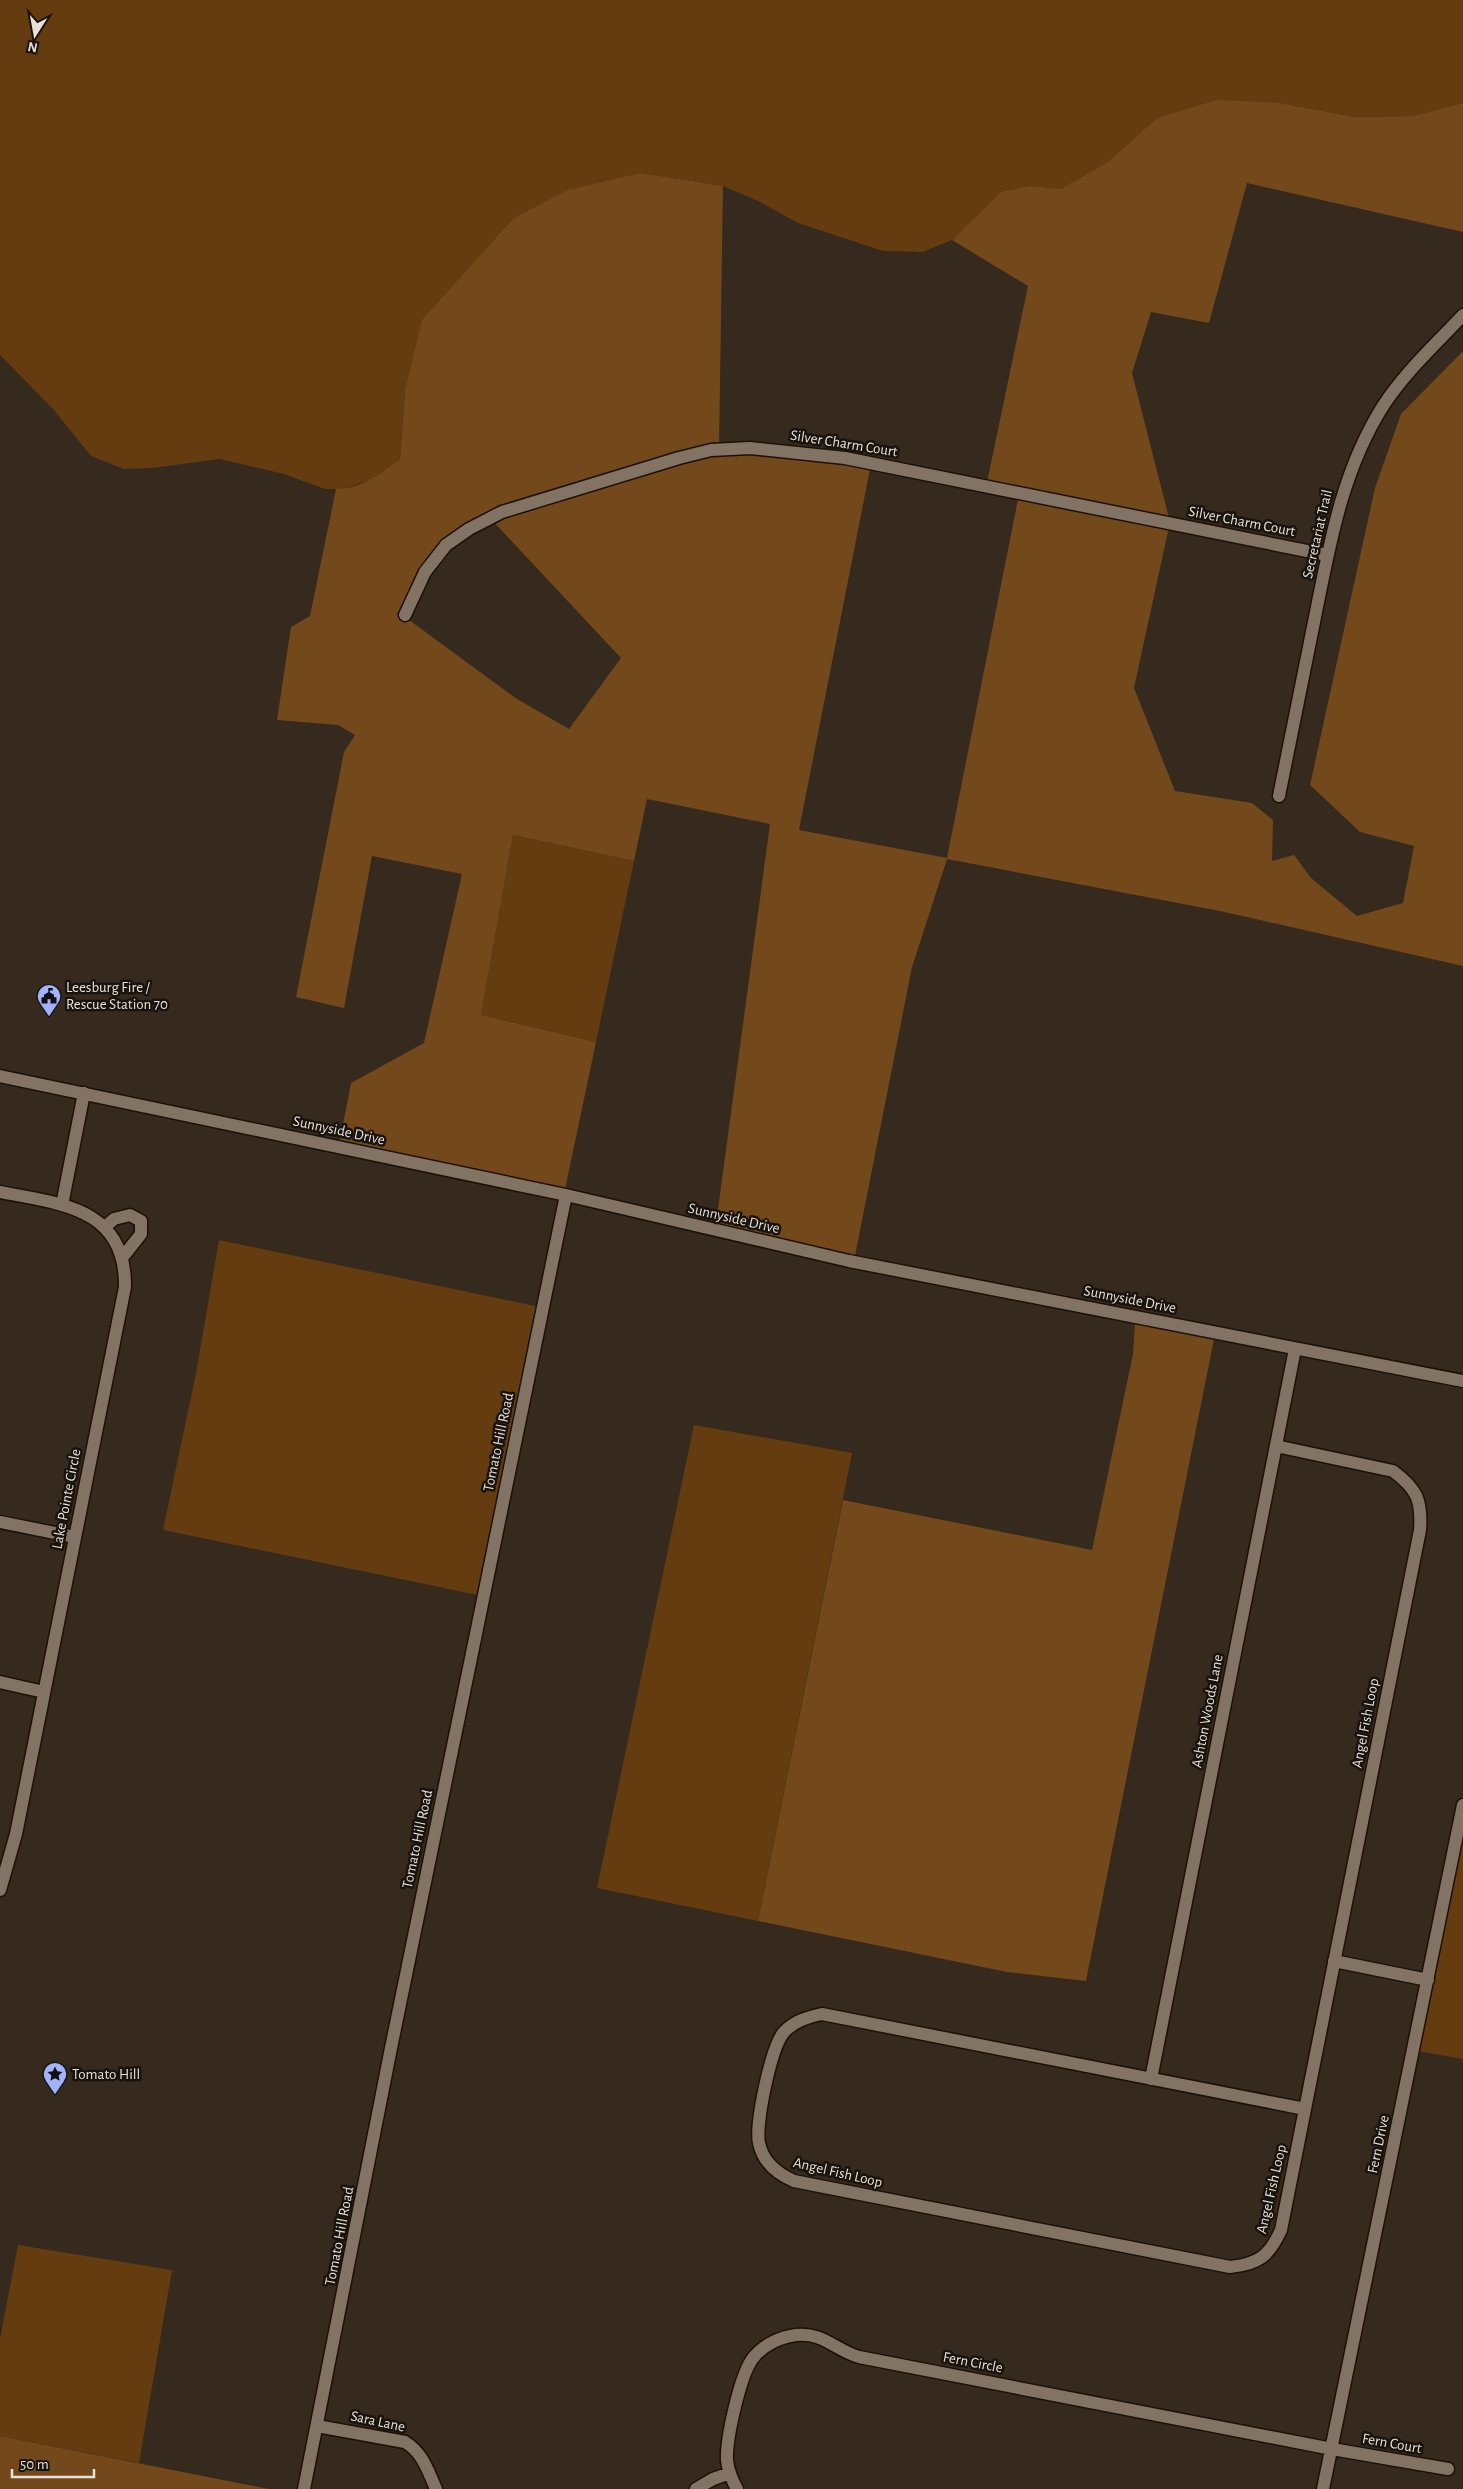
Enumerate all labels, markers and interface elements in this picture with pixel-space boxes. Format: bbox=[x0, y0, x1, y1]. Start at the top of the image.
north arrow bbox=[10, 10, 60, 60]
text: N bbox=[27, 39, 39, 55]
street label: Silver Charm Court bbox=[789, 428, 899, 459]
street label: Secretariat Trail bbox=[1300, 488, 1335, 580]
street label: Silver Charm Court bbox=[1187, 504, 1297, 539]
place label: Leesburg Fire / Rescue Station 70 bbox=[66, 980, 168, 1012]
public building icon: Leesburg Fire / Rescue Station 70 bbox=[36, 983, 62, 1017]
street label: Sunnyside Drive bbox=[292, 1113, 386, 1148]
street label: Sunnyside Drive bbox=[687, 1201, 781, 1236]
street label: Sunnyside Drive bbox=[1083, 1283, 1177, 1316]
street label: Tomato Hill Road bbox=[481, 1391, 516, 1493]
street label: Lake Pointe Circle bbox=[49, 1448, 84, 1550]
street label: Ashton Woods Lane bbox=[1189, 1653, 1226, 1769]
street label: Angel Fish Loop bbox=[1349, 1677, 1382, 1769]
street label: Tomato Hill Road bbox=[400, 1788, 435, 1890]
place icon: Tomato Hill bbox=[42, 2061, 68, 2095]
place label: Tomato Hill bbox=[72, 2067, 140, 2082]
street label: Fern Drive bbox=[1365, 2114, 1392, 2175]
street label: Angel Fish Loop bbox=[1254, 2143, 1289, 2235]
street label: Angel Fish Loop bbox=[792, 2155, 884, 2190]
street label: Tomato Hill Road bbox=[323, 2185, 356, 2287]
street label: Fern Circle bbox=[942, 2349, 1004, 2376]
street label: Sara Lane bbox=[349, 2408, 407, 2435]
street label: Fern Court bbox=[1361, 2431, 1423, 2456]
scale bar bbox=[12, 2446, 95, 2478]
text: 50 m bbox=[20, 2457, 49, 2472]

